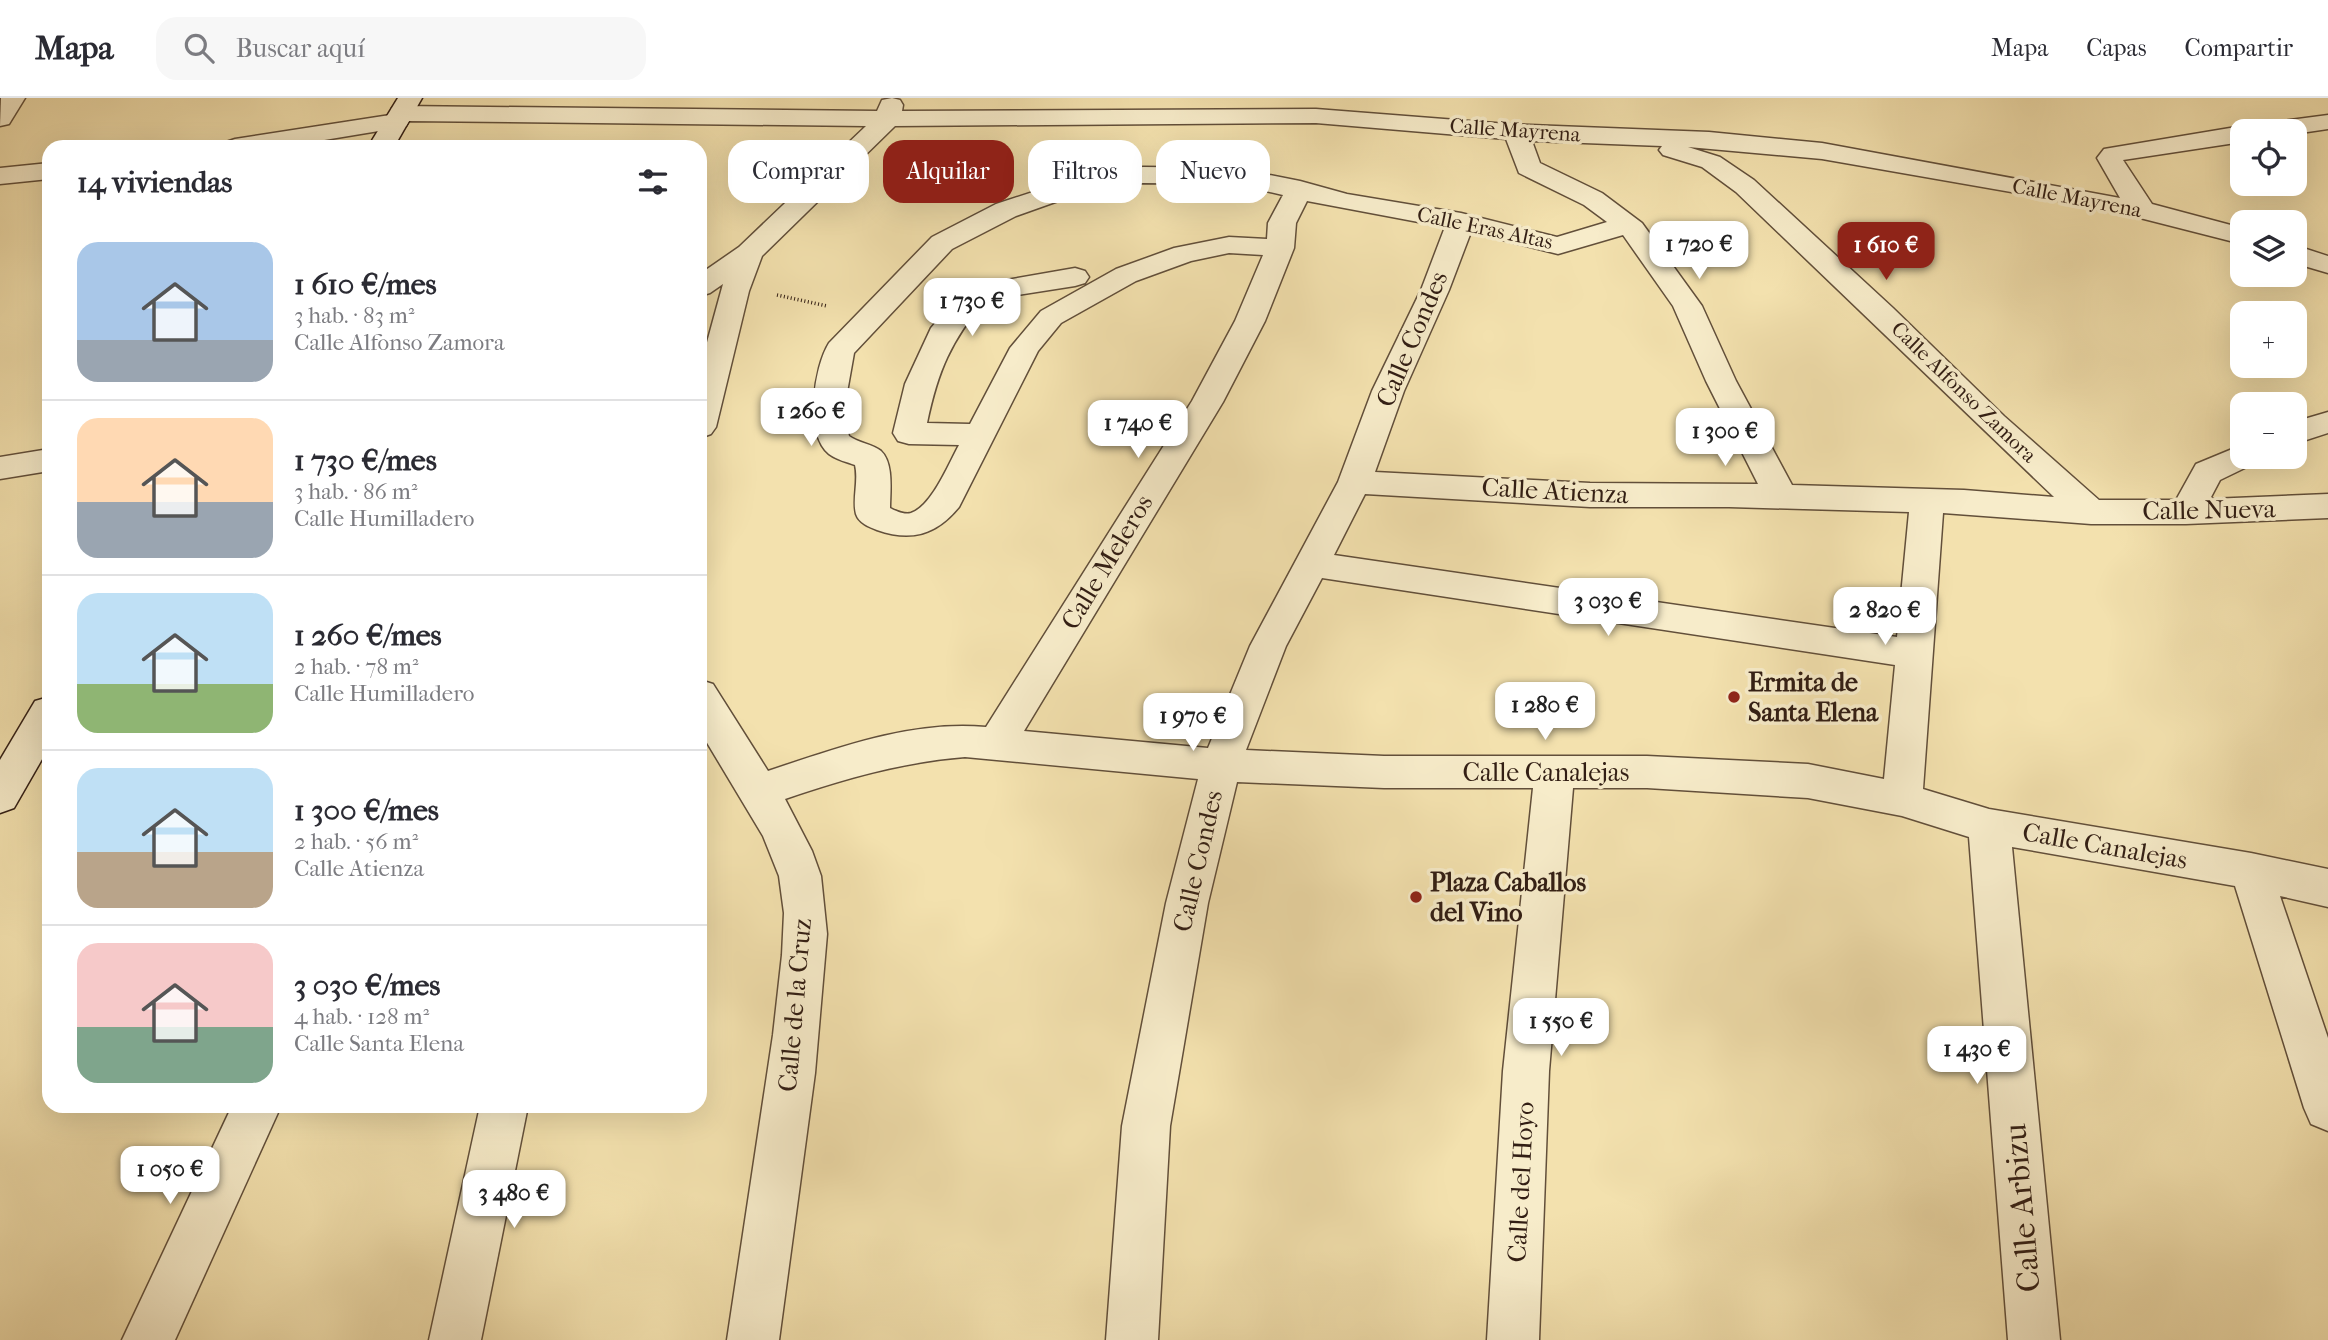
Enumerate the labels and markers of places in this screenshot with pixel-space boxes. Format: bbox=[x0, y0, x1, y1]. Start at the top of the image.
pin: 1 720 € bbox=[1634, 222, 1764, 281]
pin: 1 610 € bbox=[1821, 222, 1951, 282]
pin: 1 730 € bbox=[907, 278, 1037, 338]
pin: 1 260 € bbox=[746, 388, 876, 448]
pin: 1 740 € bbox=[1073, 400, 1203, 460]
pin: 1 300 € bbox=[1660, 408, 1790, 468]
pin: 3 030 € bbox=[1543, 578, 1673, 638]
pin: 2 820 € bbox=[1820, 588, 1950, 647]
place label: Ermita de Santa Elena bbox=[1748, 667, 1879, 728]
pin: 1 280 € bbox=[1480, 682, 1610, 742]
marker: Ermita de Santa Elena bbox=[1726, 689, 1742, 705]
pin: 1 970 € bbox=[1128, 694, 1258, 753]
place label: Plaza Caballos del Vino bbox=[1430, 867, 1587, 928]
marker: Plaza Caballos del Vino bbox=[1408, 889, 1424, 905]
pin: 1 550 € bbox=[1496, 998, 1626, 1058]
pin: 1 430 € bbox=[1912, 1026, 2042, 1086]
pin: 1 050 € bbox=[105, 1146, 235, 1206]
pin: 3 480 € bbox=[449, 1170, 579, 1230]

